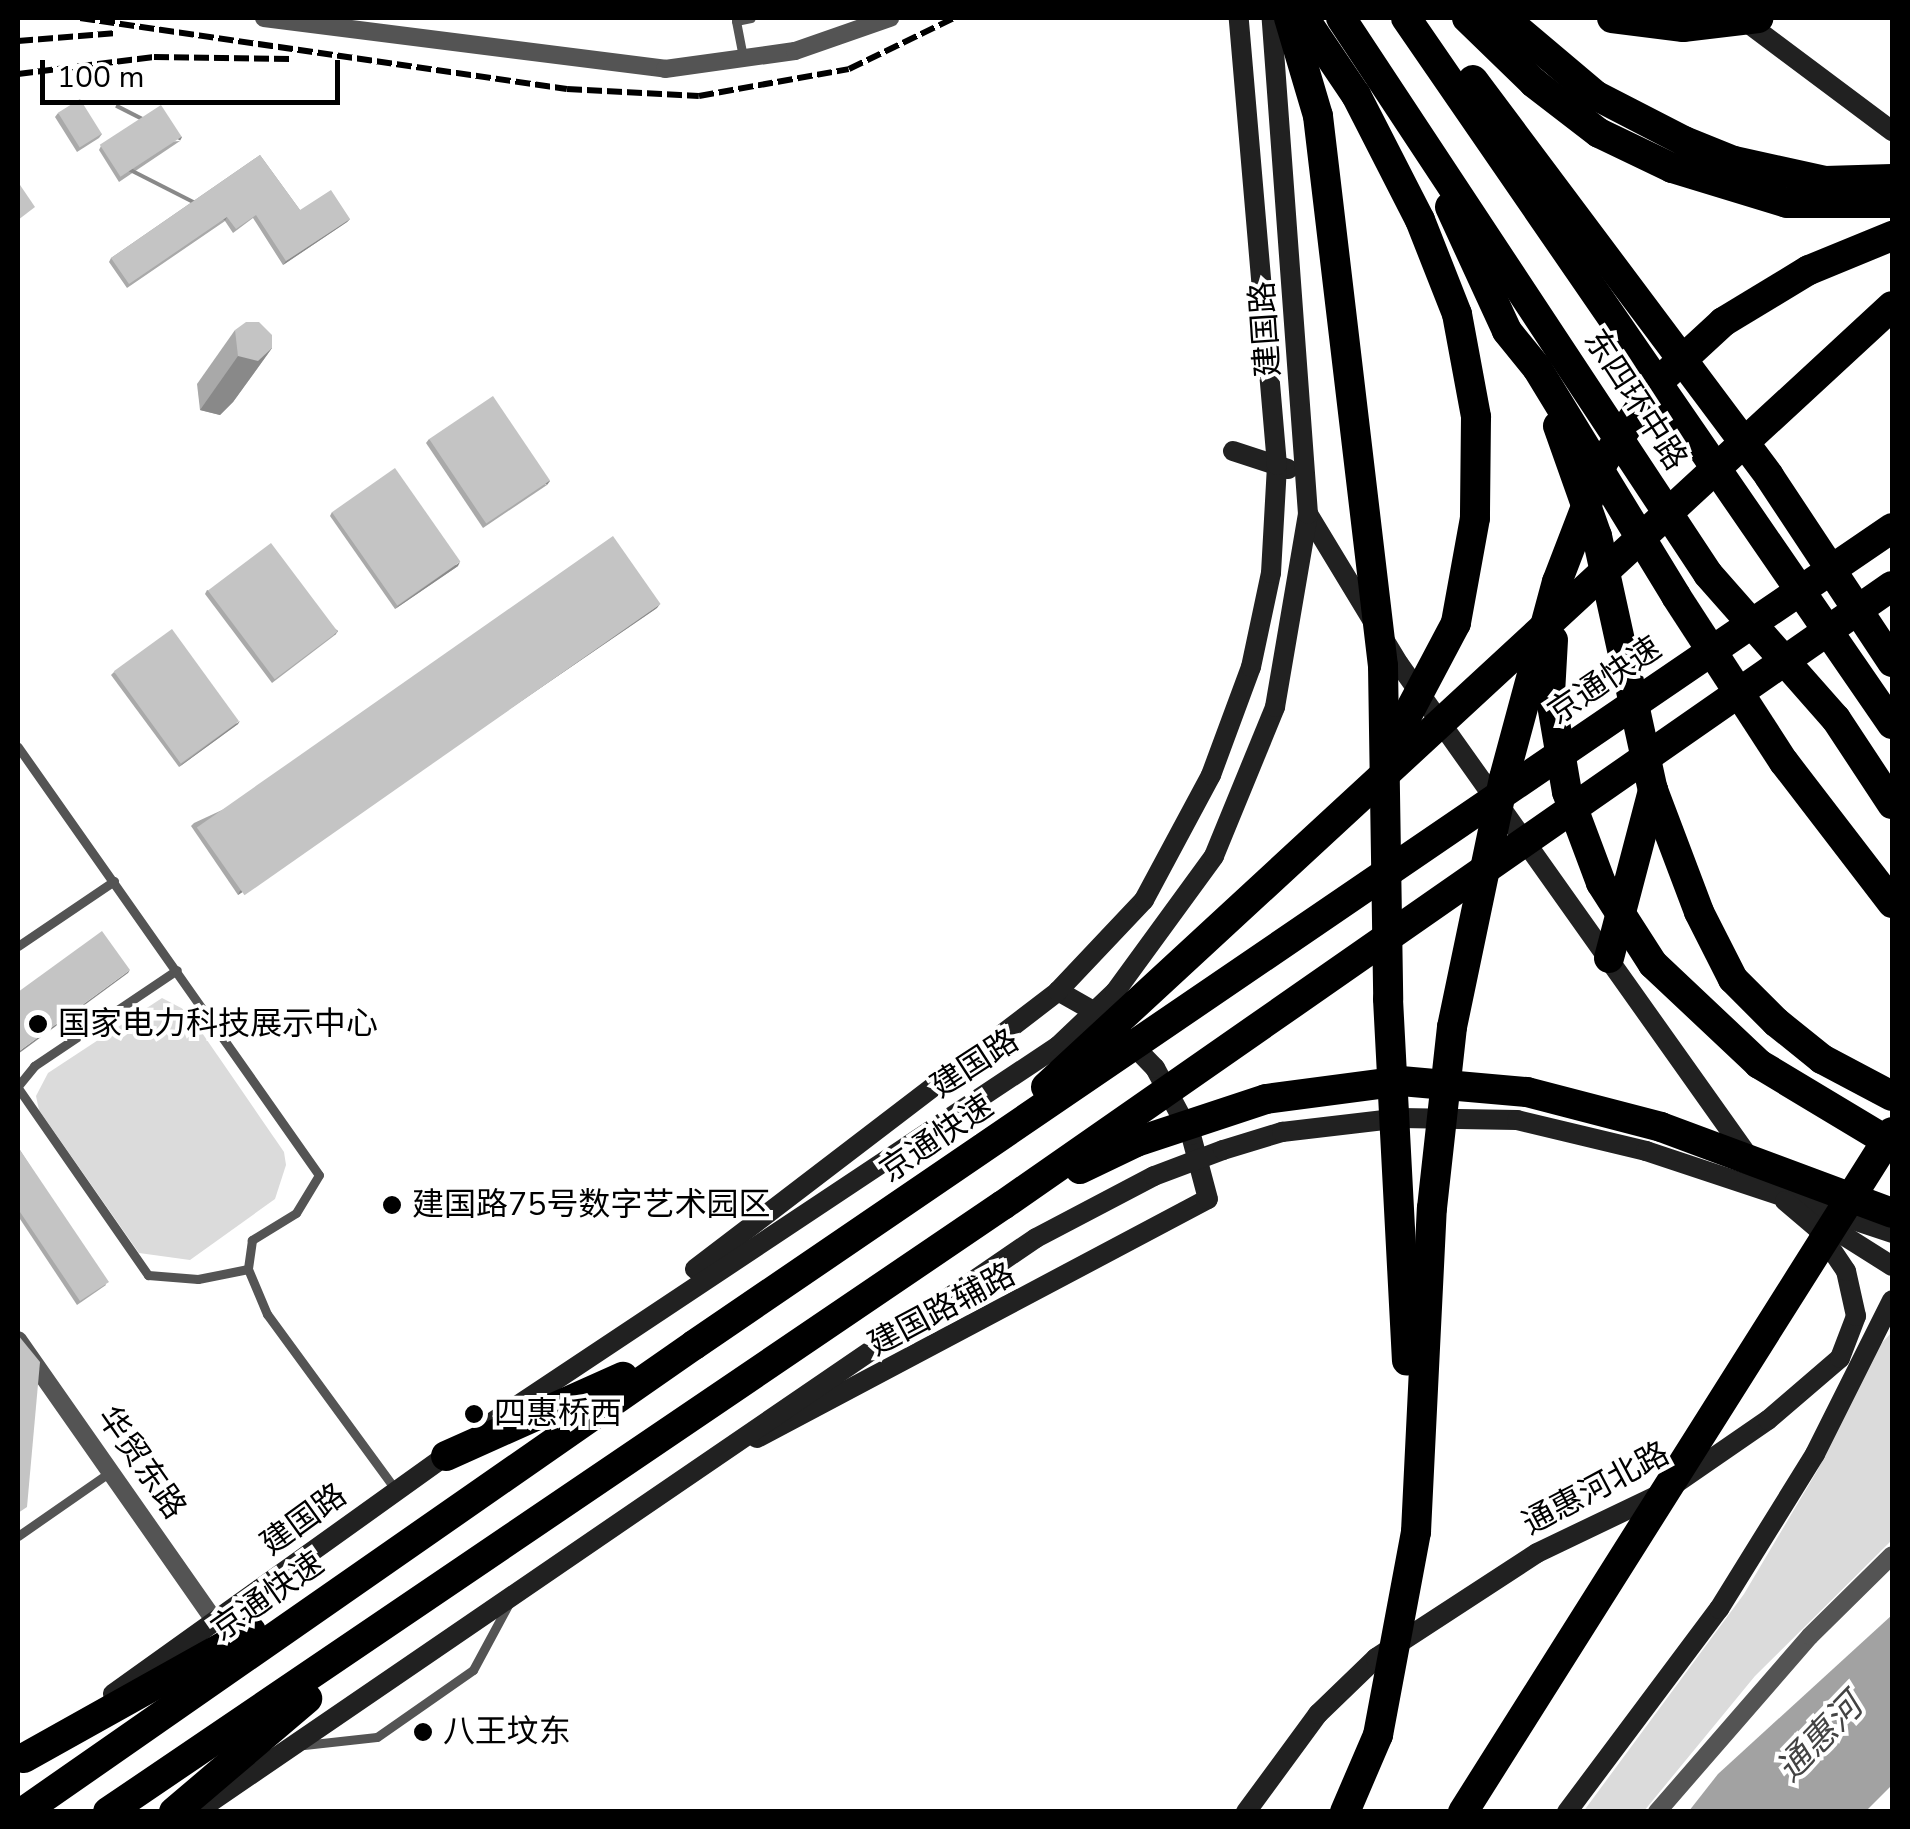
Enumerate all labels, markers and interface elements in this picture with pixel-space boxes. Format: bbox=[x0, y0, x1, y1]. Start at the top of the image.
scale bar bbox=[45, 40, 345, 102]
text: 100 m bbox=[57, 57, 144, 98]
street label: 建国路 bbox=[1243, 280, 1289, 378]
street label: 东四环中路 bbox=[1575, 322, 1695, 478]
street label: 京通快速 bbox=[1541, 629, 1669, 733]
place label: 国家电力科技展示中心 bbox=[58, 1005, 378, 1043]
marker: 国家电力科技展示中心 bbox=[27, 1013, 49, 1035]
street label: 建国路 bbox=[924, 1022, 1026, 1106]
street label: 京通快速 bbox=[873, 1087, 1001, 1191]
place label: 建国路75号数字艺术园区 bbox=[412, 1186, 770, 1224]
marker: 建国路75号数字艺术园区 bbox=[381, 1194, 403, 1216]
street label: 建国路辅路 bbox=[862, 1255, 1022, 1365]
place label: 四惠桥西 bbox=[494, 1395, 622, 1433]
street label: 华贸东路 bbox=[89, 1400, 193, 1526]
marker: 四惠桥西 bbox=[463, 1403, 485, 1425]
street label: 通惠河北路 bbox=[1516, 1434, 1676, 1544]
street label: 建国路 bbox=[254, 1476, 354, 1564]
street label: 京通快速 bbox=[205, 1545, 331, 1649]
water label: 通惠河 bbox=[1768, 1686, 1872, 1790]
place label: 八王坟东 bbox=[443, 1713, 571, 1751]
marker: 八王坟东 bbox=[412, 1721, 434, 1743]

